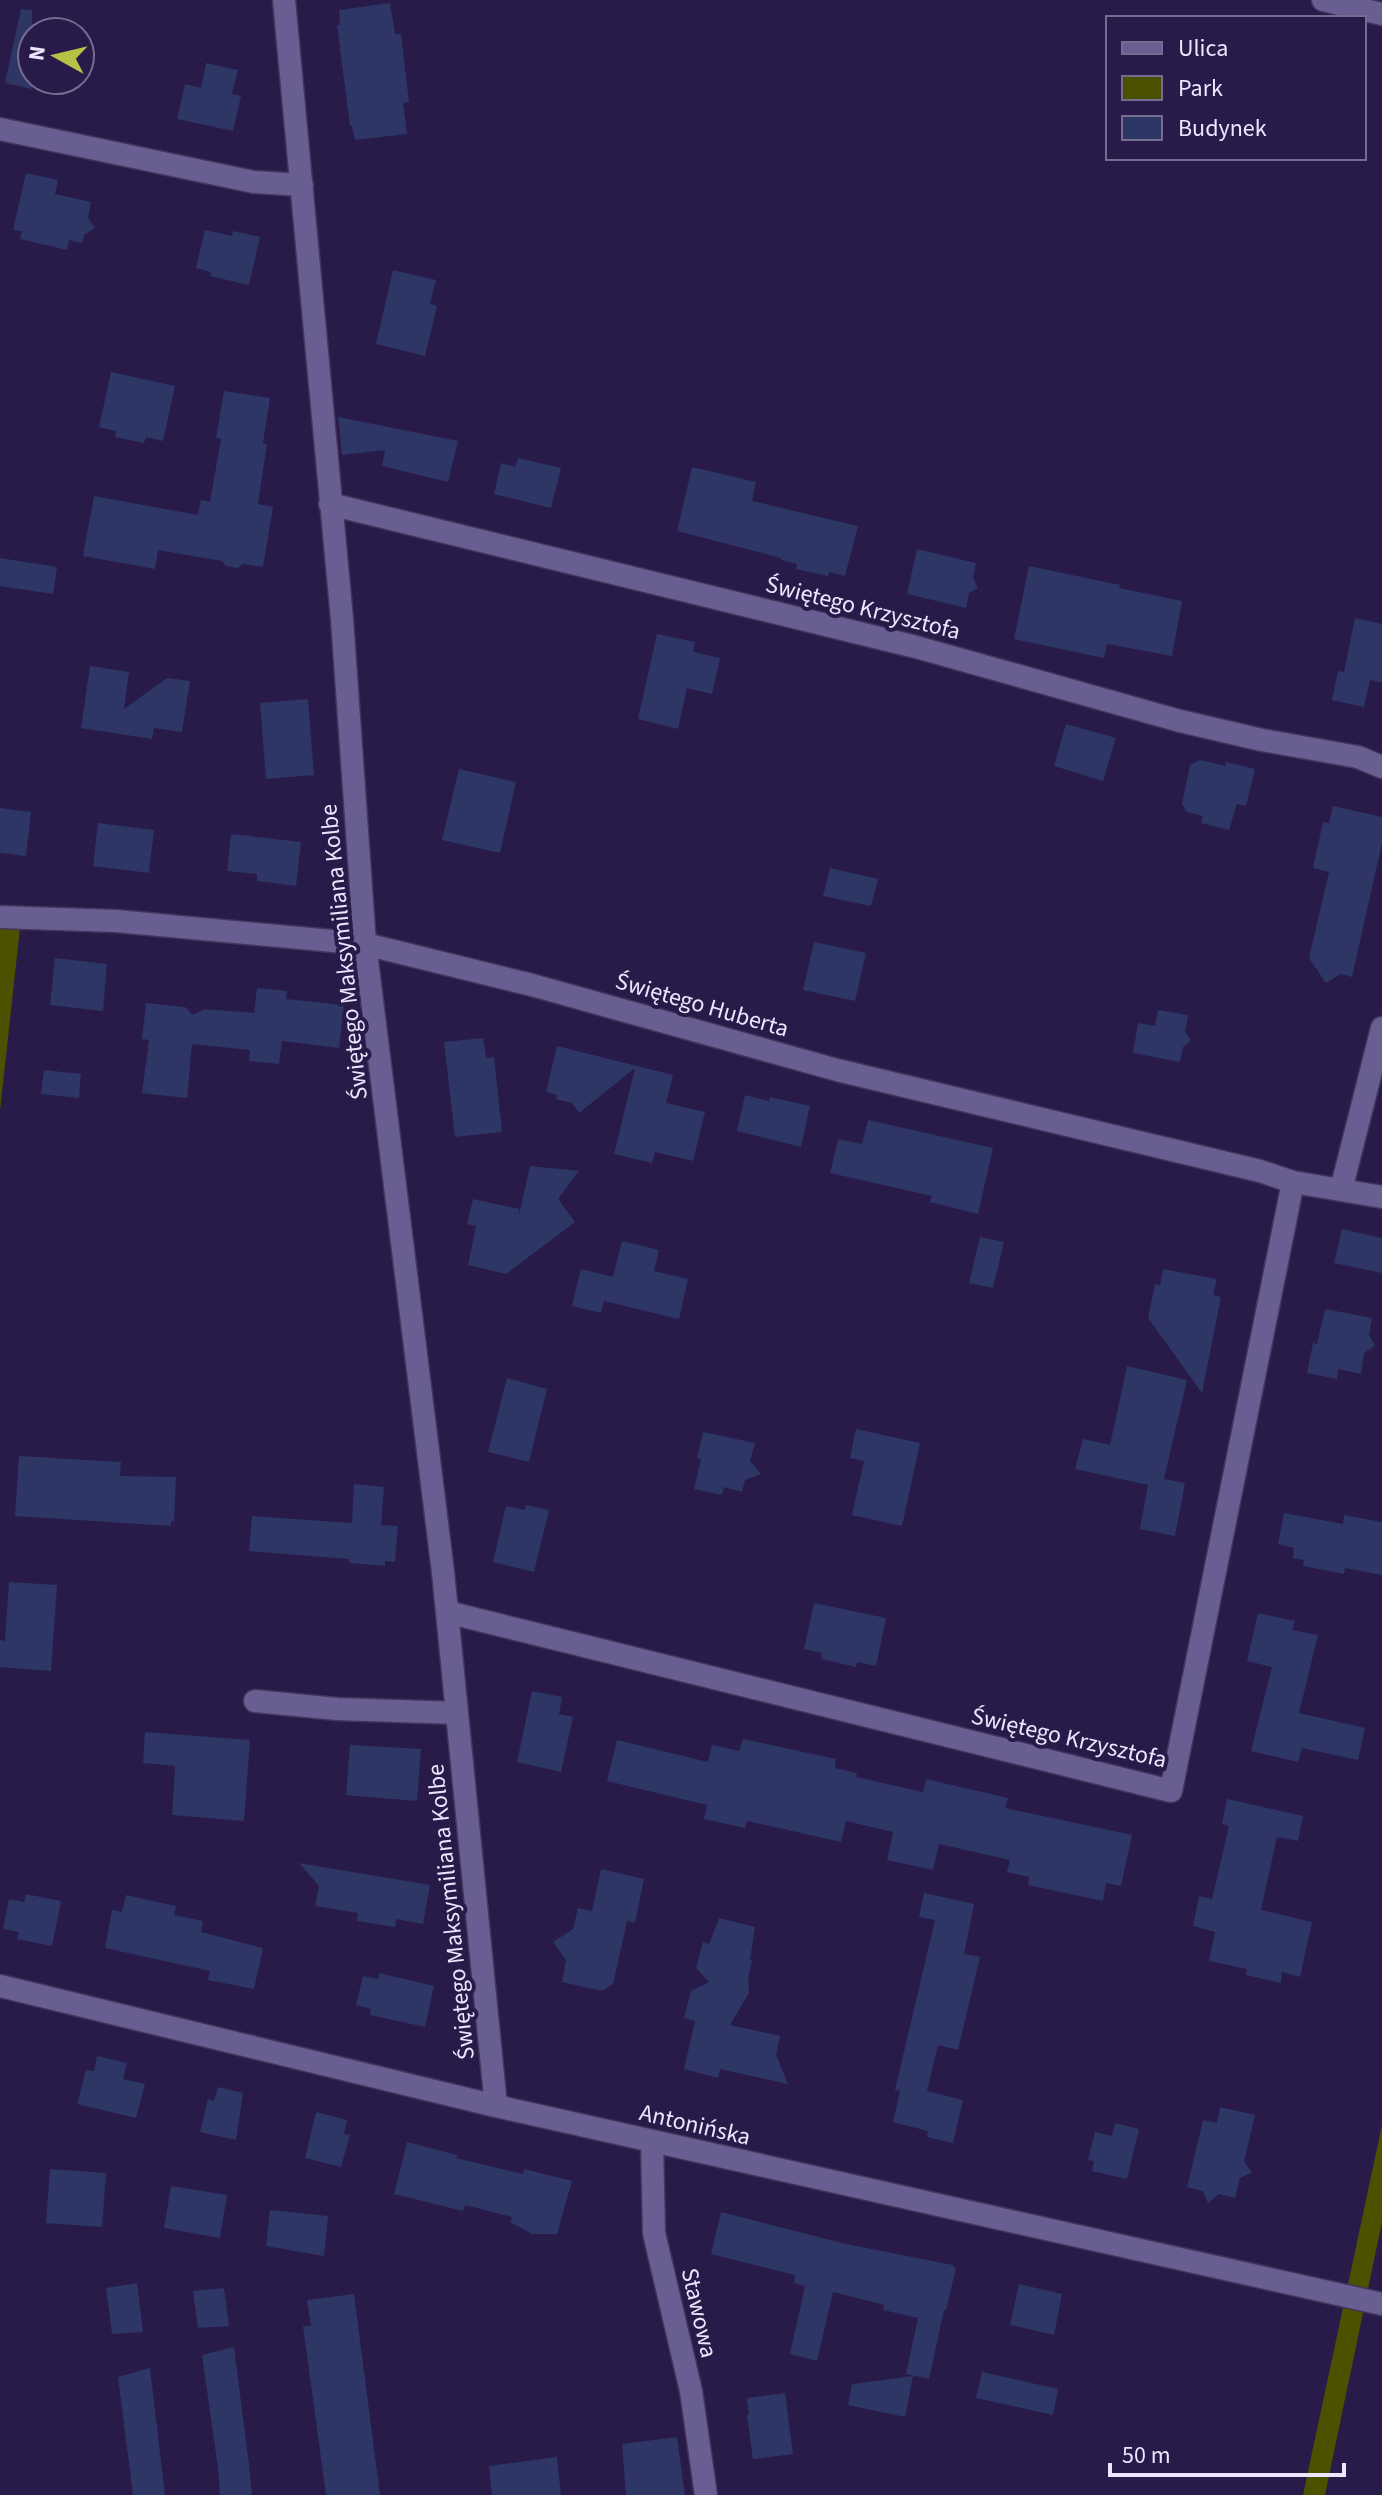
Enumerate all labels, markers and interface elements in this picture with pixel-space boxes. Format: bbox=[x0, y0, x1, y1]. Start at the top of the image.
north arrow bbox=[16, 16, 96, 96]
legend bbox=[1106, 16, 1366, 160]
text: Ulica bbox=[1178, 31, 1228, 66]
text: N bbox=[20, 44, 54, 63]
text: Park bbox=[1178, 71, 1223, 106]
text: Budynek bbox=[1178, 111, 1267, 146]
street label: Świętego Krzysztofa bbox=[762, 567, 964, 649]
street label: Świętego Maksymiliana Kolbe bbox=[311, 802, 377, 1102]
street label: Świętego Huberta bbox=[611, 964, 793, 1046]
street label: Świętego Krzysztofa bbox=[968, 1698, 1170, 1778]
street label: Świętego Maksymiliana Kolbe bbox=[418, 1762, 484, 2062]
street label: Antonińska bbox=[636, 2095, 754, 2155]
street label: Stawowa bbox=[672, 2265, 726, 2361]
scale bar bbox=[1110, 2427, 1344, 2477]
text: 50 m bbox=[1122, 2438, 1171, 2473]

